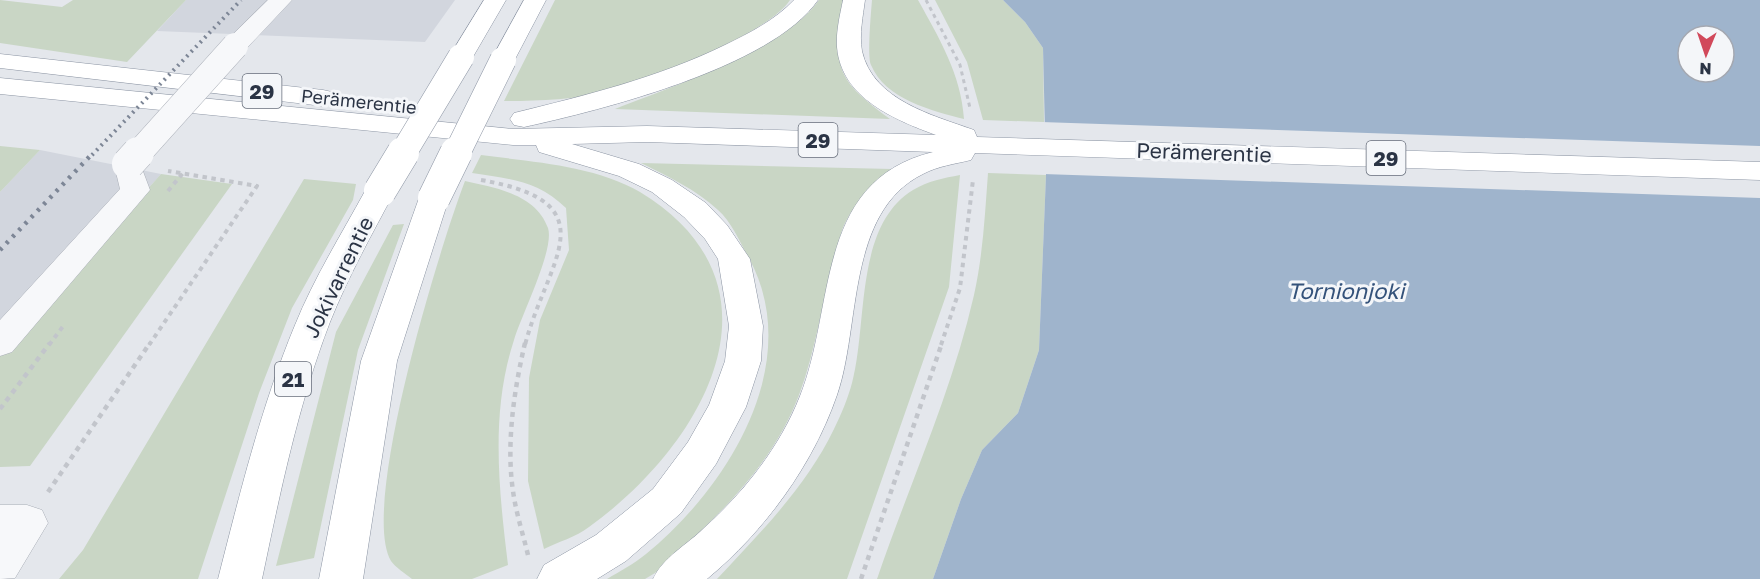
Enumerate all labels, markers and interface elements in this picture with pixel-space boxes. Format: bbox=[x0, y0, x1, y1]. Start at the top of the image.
north arrow bbox=[1676, 24, 1736, 84]
text: N bbox=[1699, 59, 1712, 79]
road number: 29 bbox=[242, 74, 282, 108]
street label: Perämerentie bbox=[300, 84, 418, 118]
road number: 29 bbox=[798, 123, 838, 157]
street label: Perämerentie bbox=[1136, 137, 1272, 167]
road number: 29 bbox=[1366, 141, 1406, 175]
street label: Jokivarrentie bbox=[297, 212, 379, 342]
water label: Tornionjoki bbox=[1287, 277, 1408, 304]
road number: 21 bbox=[275, 362, 311, 396]

